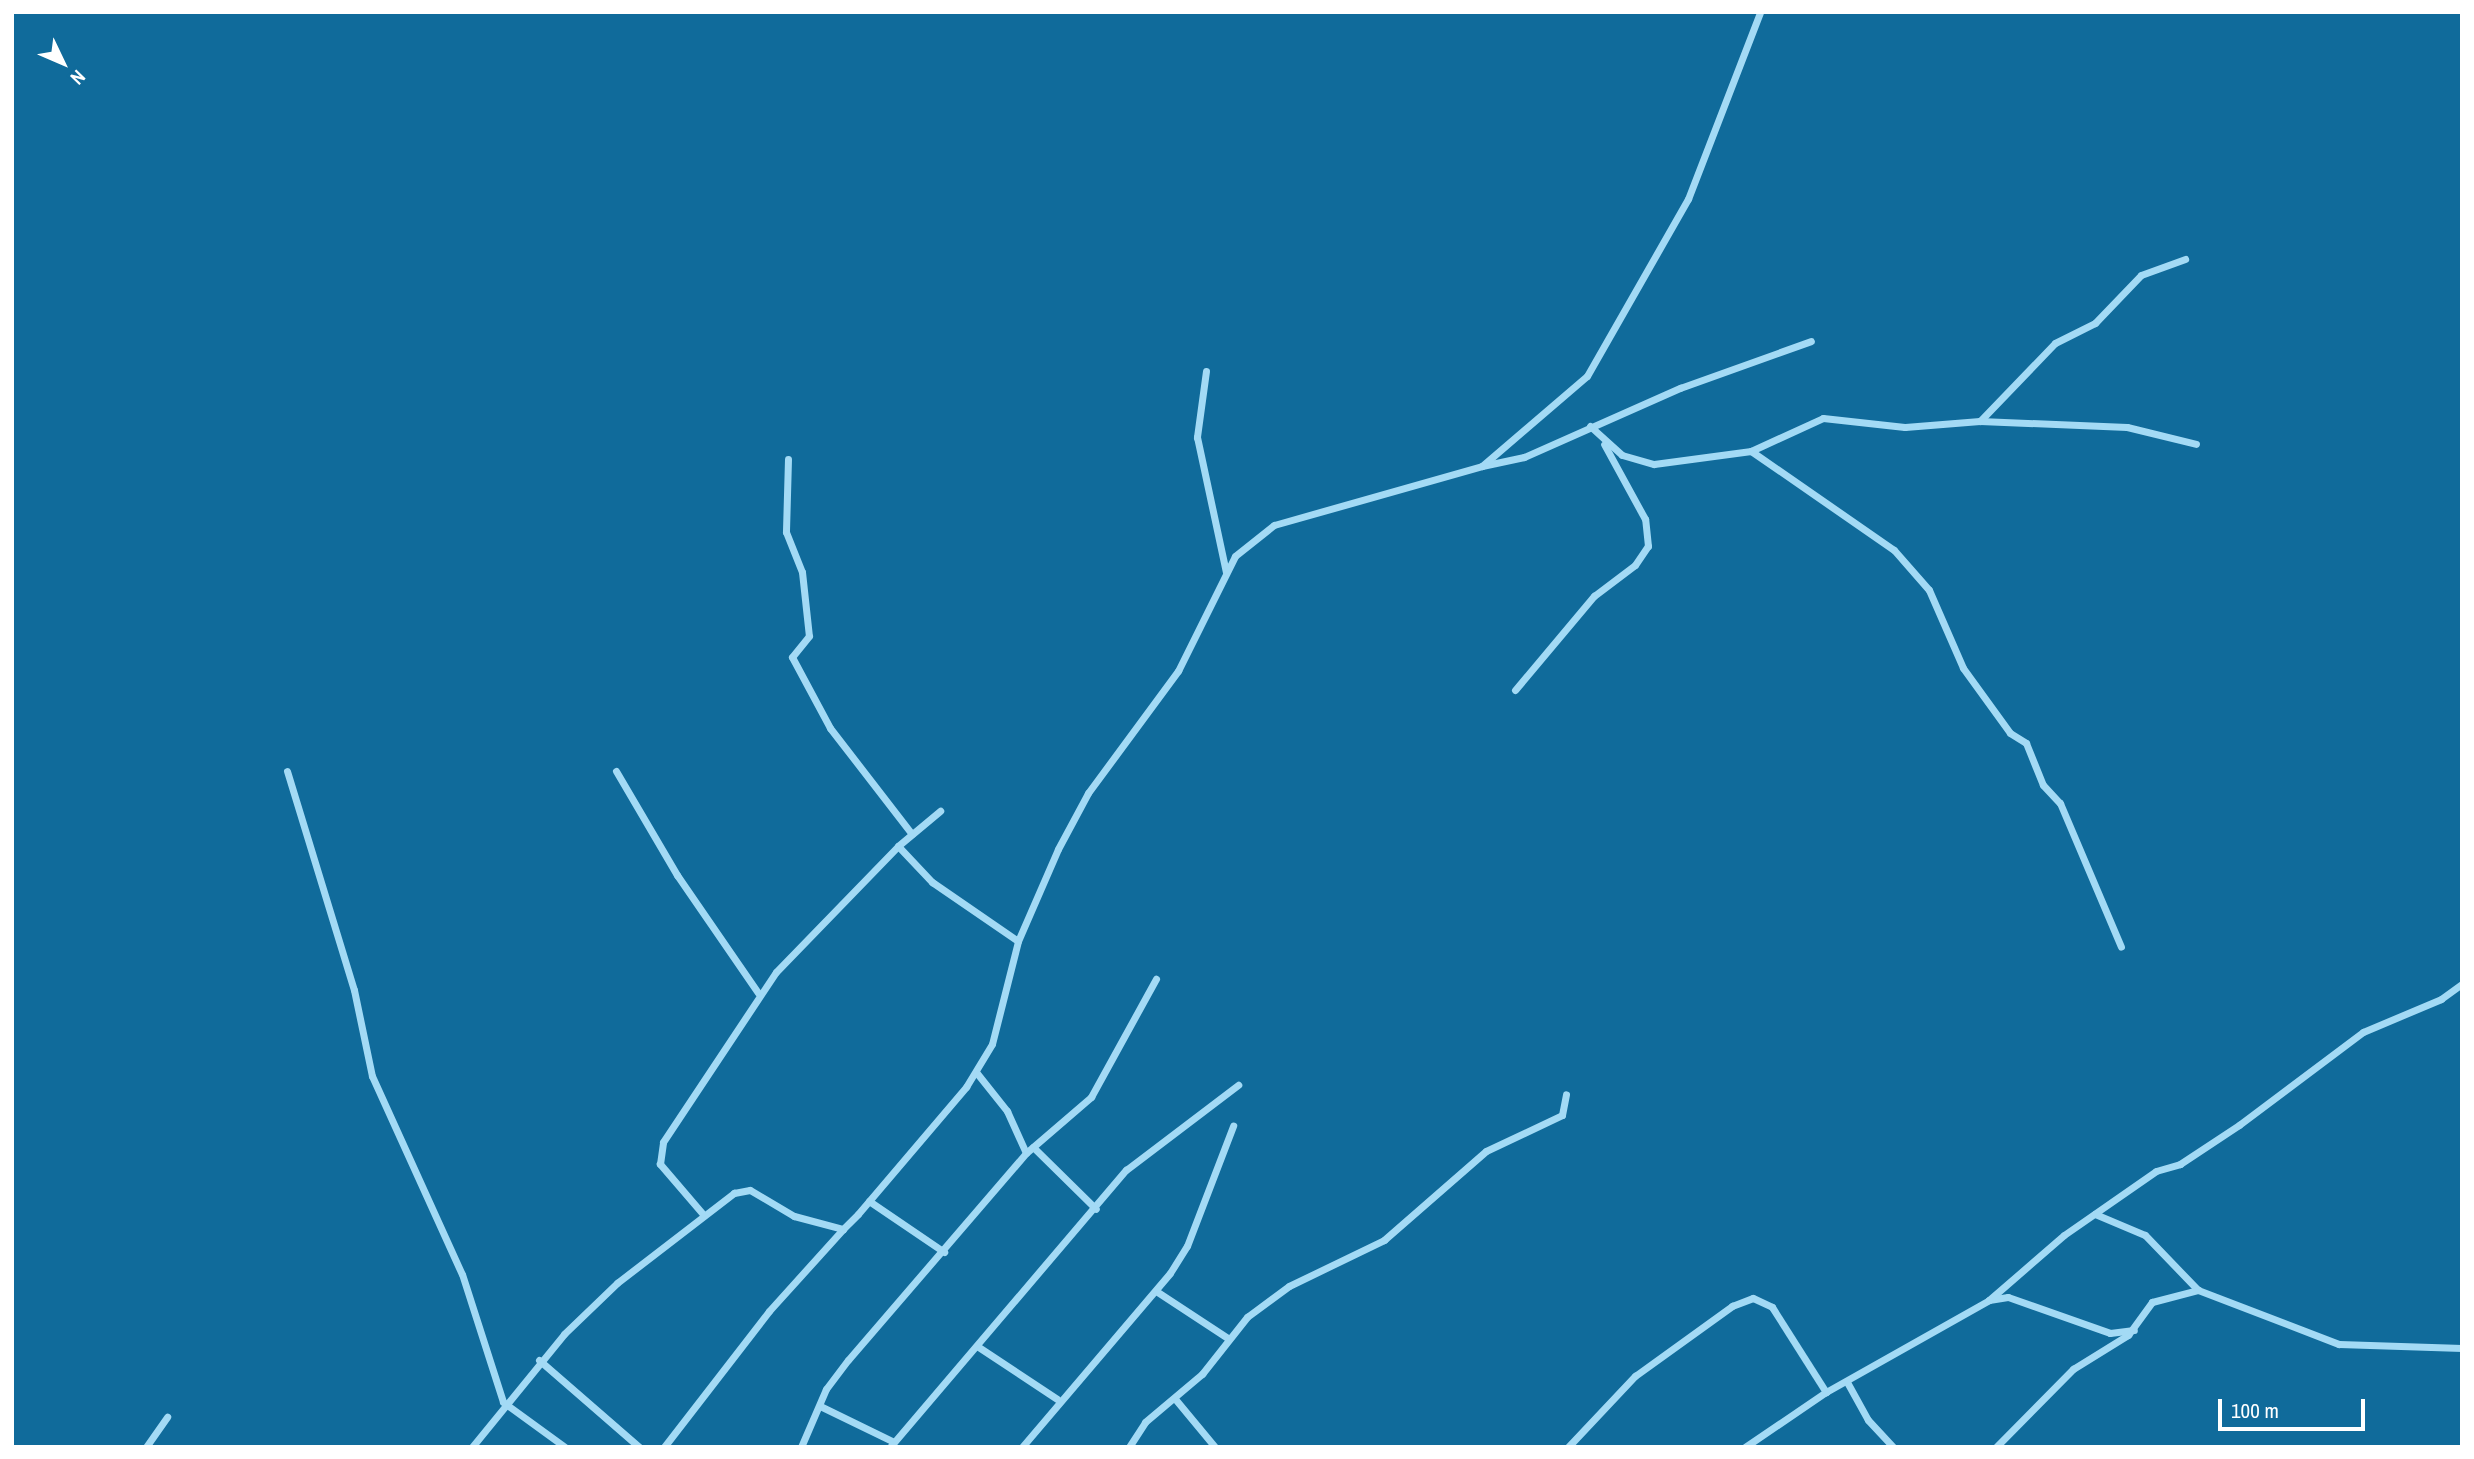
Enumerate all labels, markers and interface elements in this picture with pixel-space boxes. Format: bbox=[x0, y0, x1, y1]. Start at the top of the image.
north arrow bbox=[28, 28, 98, 98]
text: N bbox=[65, 65, 91, 91]
scale bar bbox=[2222, 1386, 2369, 1430]
text: 100 m bbox=[2231, 1396, 2279, 1425]

